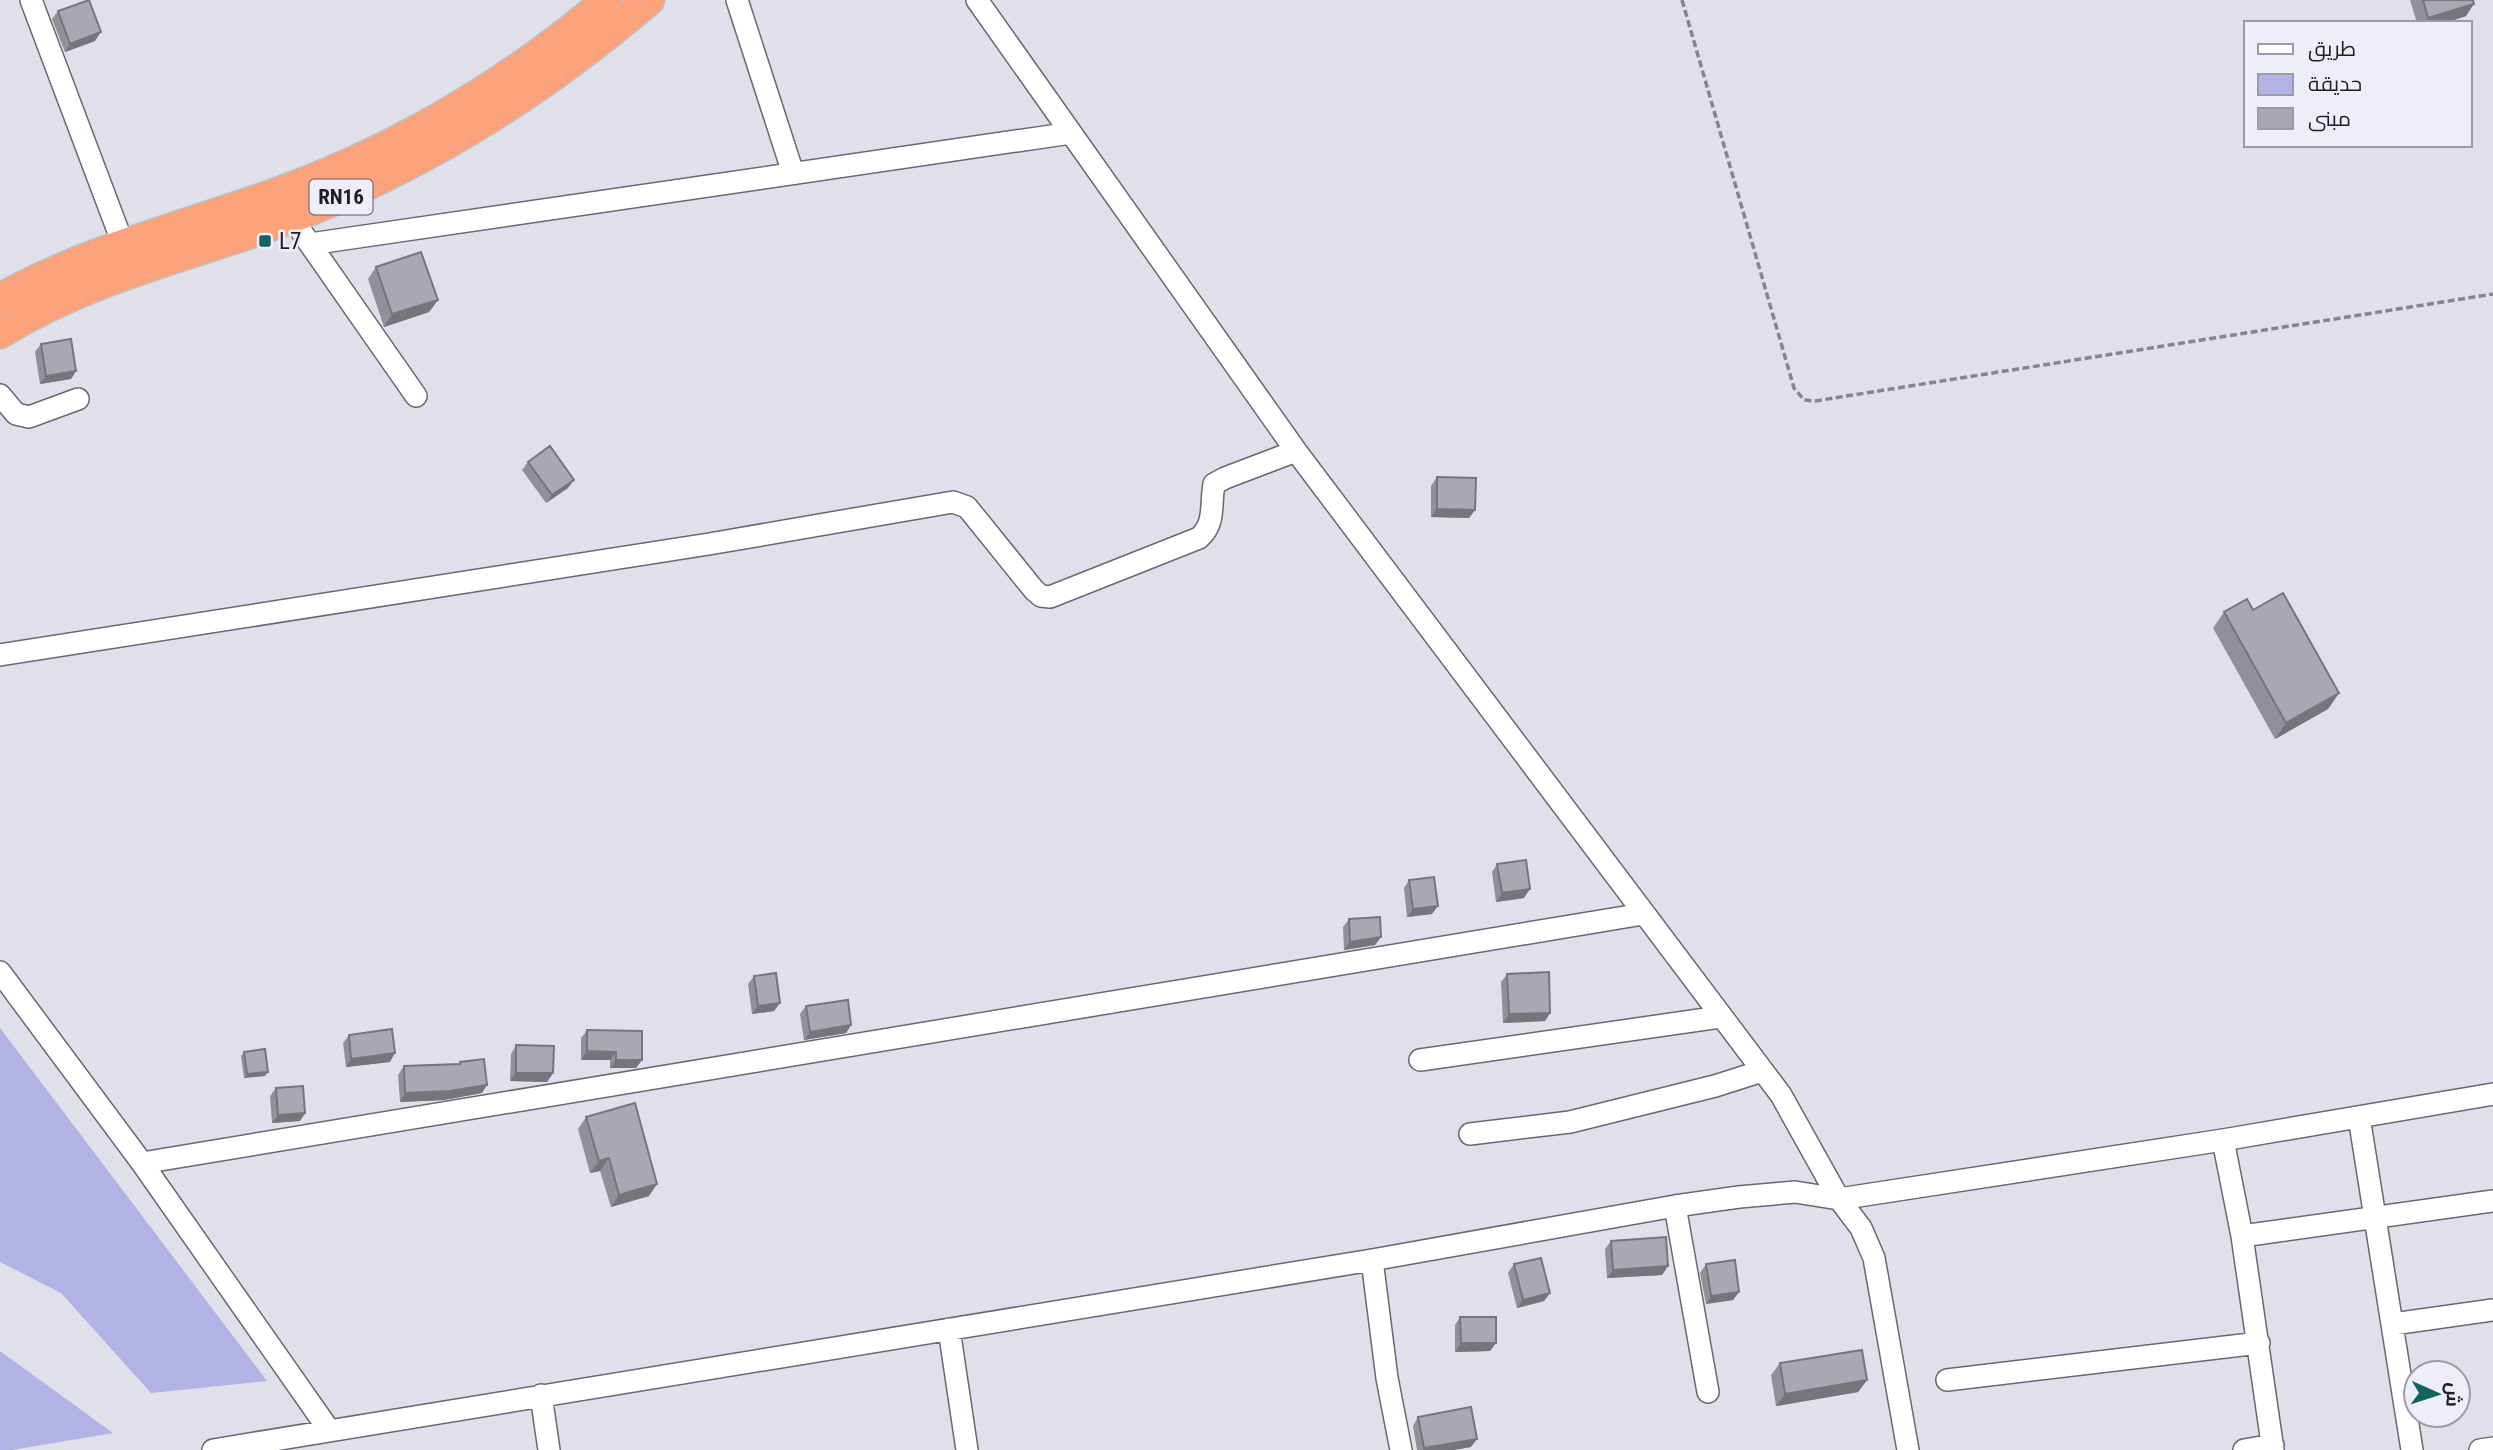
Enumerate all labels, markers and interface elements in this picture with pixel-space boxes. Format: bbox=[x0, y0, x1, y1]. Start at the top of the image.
legend bbox=[2244, 21, 2472, 147]
text: طريق bbox=[2308, 37, 2356, 62]
text: حديقة bbox=[2308, 72, 2362, 96]
text: مبنى bbox=[2308, 107, 2351, 132]
road number: RN16 bbox=[310, 180, 372, 214]
place label: L7 bbox=[279, 228, 301, 255]
marker: L7 bbox=[257, 233, 273, 249]
north arrow bbox=[2402, 1359, 2472, 1429]
text: ش bbox=[2441, 1382, 2466, 1408]

